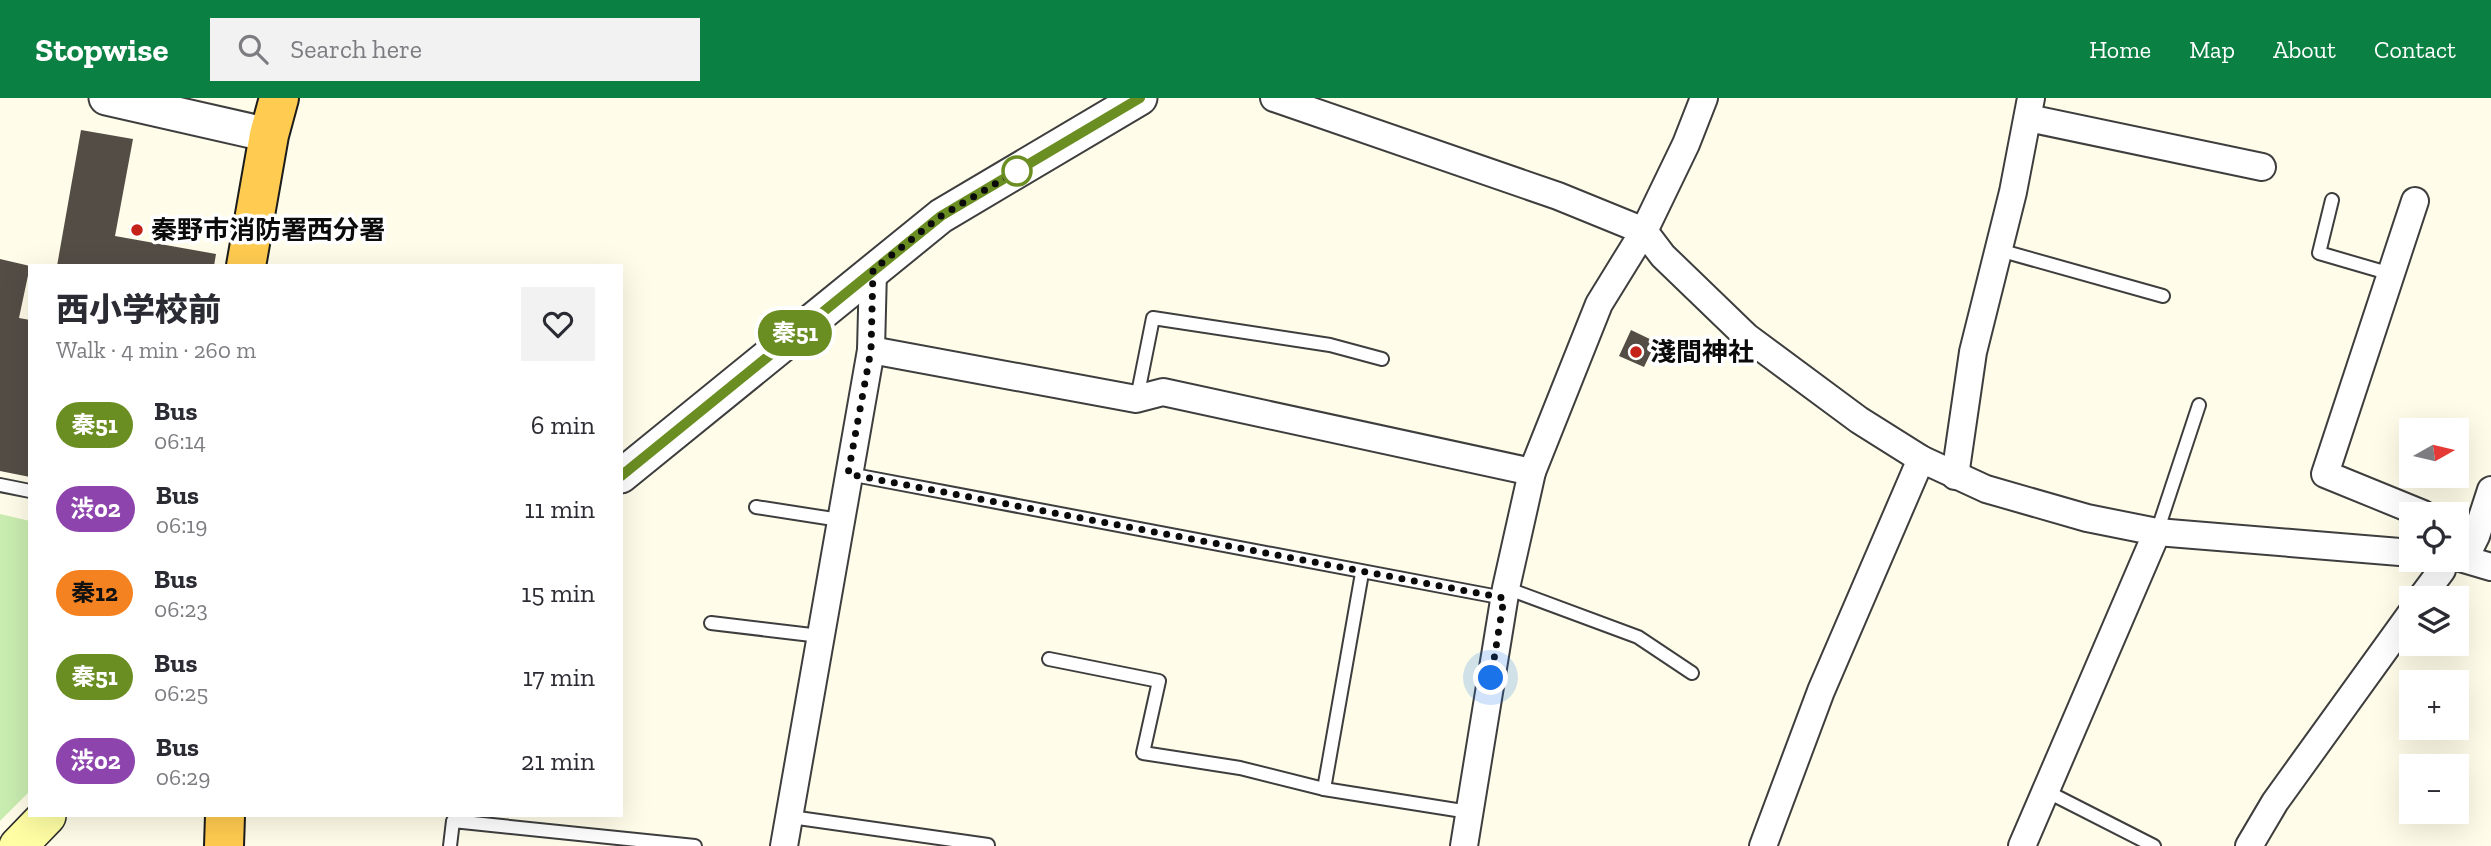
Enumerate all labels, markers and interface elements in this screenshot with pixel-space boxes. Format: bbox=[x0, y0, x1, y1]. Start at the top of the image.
search box bbox=[210, 18, 700, 81]
text: Stopwise bbox=[35, 30, 168, 69]
icon: search bbox=[234, 30, 272, 68]
text: Search here bbox=[290, 33, 422, 65]
text: Home bbox=[2089, 35, 2151, 64]
text: Map bbox=[2189, 35, 2235, 64]
text: About bbox=[2273, 35, 2336, 64]
text: Contact bbox=[2374, 35, 2456, 64]
unlabelled marker bbox=[1002, 156, 1032, 186]
place label: 秦野市消防署西分署 bbox=[151, 214, 385, 246]
marker: 秦野市消防署西分署 bbox=[129, 222, 145, 238]
button: heart bbox=[521, 287, 595, 361]
text: 西小学校前 bbox=[56, 290, 221, 329]
line badge: 秦51 bbox=[755, 310, 835, 356]
text: 秦51 bbox=[772, 318, 818, 347]
text: Walk · 4 min · 260 m bbox=[56, 336, 256, 364]
place label: 淺間神社 bbox=[1650, 336, 1754, 368]
marker: 淺間神社 bbox=[1628, 344, 1644, 360]
text: Bus bbox=[154, 395, 197, 427]
text: 6 min bbox=[531, 409, 595, 441]
text: 秦51 bbox=[71, 410, 118, 439]
north arrow bbox=[2399, 418, 2469, 488]
map controls bbox=[2399, 418, 2469, 824]
text: 06:14 bbox=[154, 427, 206, 455]
text: Bus bbox=[156, 479, 199, 511]
text: 11 min bbox=[524, 493, 595, 525]
text: 渋02 bbox=[70, 494, 121, 523]
button: locate bbox=[2399, 502, 2469, 572]
text: 06:19 bbox=[156, 511, 207, 539]
text: Bus bbox=[154, 563, 197, 595]
text: 15 min bbox=[521, 577, 595, 609]
text: 秦12 bbox=[71, 578, 118, 607]
button: layers bbox=[2399, 586, 2469, 656]
text: 06:23 bbox=[154, 595, 208, 623]
text: Bus bbox=[154, 647, 197, 679]
your location bbox=[1473, 660, 1508, 695]
text: 17 min bbox=[523, 661, 595, 693]
text: 秦51 bbox=[71, 662, 118, 691]
button: + bbox=[2399, 670, 2469, 740]
text: 06:25 bbox=[154, 679, 208, 707]
text: Bus bbox=[156, 731, 199, 763]
text: 21 min bbox=[521, 745, 595, 777]
text: 渋02 bbox=[70, 746, 121, 775]
button: − bbox=[2399, 754, 2469, 824]
text: 06:29 bbox=[156, 763, 210, 791]

